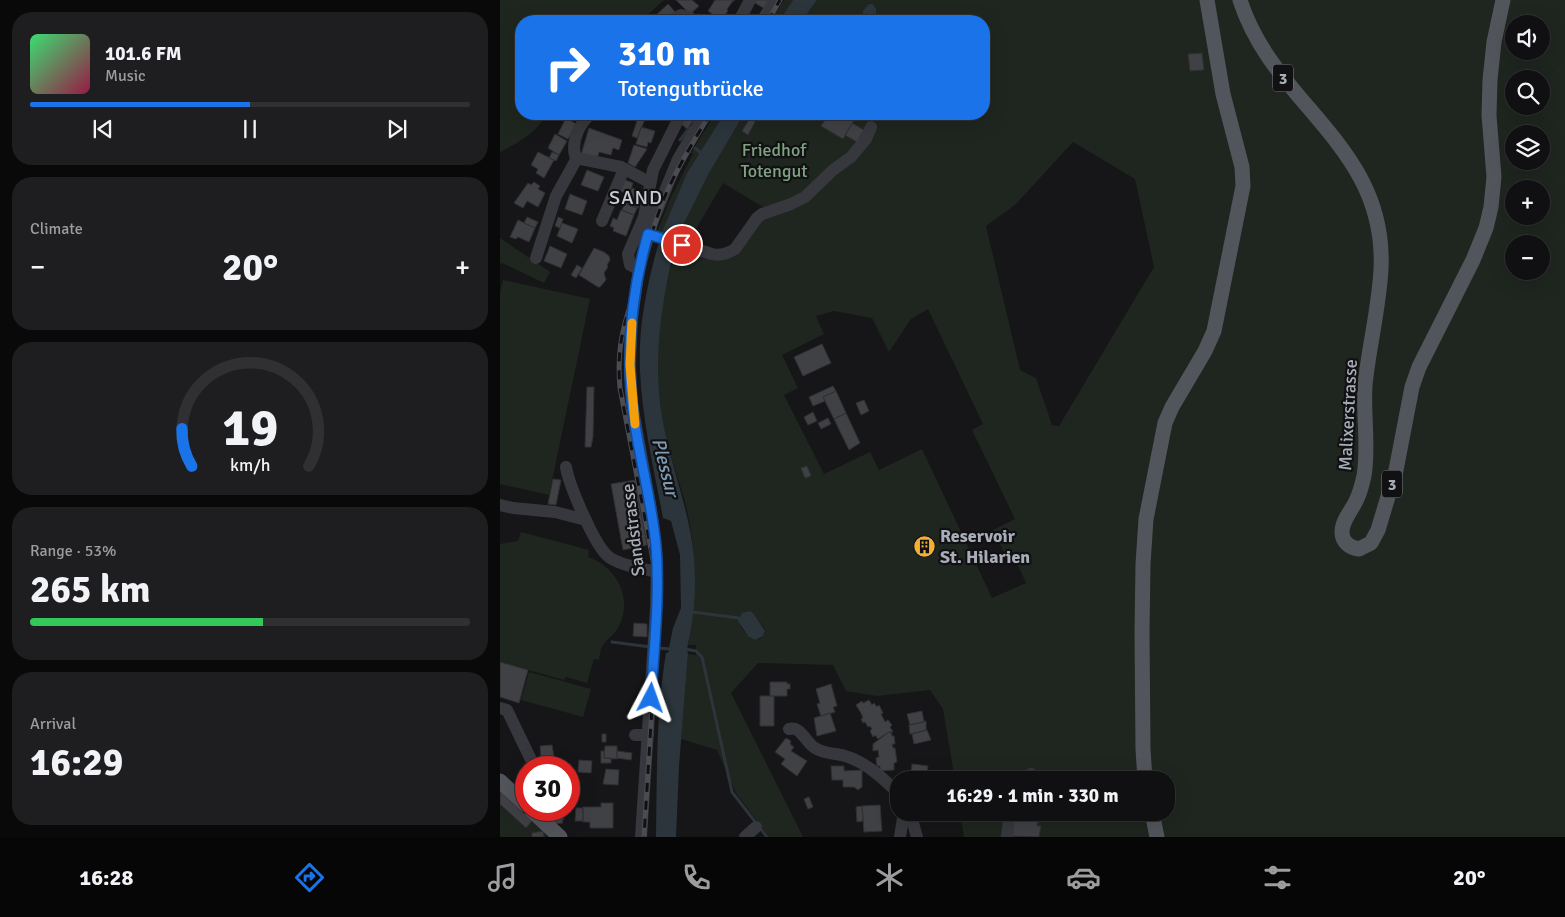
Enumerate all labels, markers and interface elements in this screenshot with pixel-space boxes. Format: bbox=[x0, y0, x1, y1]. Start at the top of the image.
map controls bbox=[1505, 15, 1550, 280]
button: sound bbox=[1505, 15, 1550, 60]
text: 310 m bbox=[618, 32, 711, 75]
icon: right bbox=[535, 35, 600, 100]
text: 101.6 FM bbox=[105, 42, 182, 66]
road number: 3 bbox=[1273, 64, 1293, 92]
text: Music bbox=[105, 66, 146, 86]
button: search bbox=[1505, 70, 1550, 115]
text: Totengutbrücke bbox=[618, 75, 764, 102]
icon: previous bbox=[89, 115, 117, 143]
icon: pause bbox=[236, 115, 264, 143]
icon: next bbox=[383, 115, 411, 143]
button: layers bbox=[1505, 125, 1550, 170]
park label: Friedhof Totengut bbox=[740, 139, 808, 182]
button: + bbox=[1505, 180, 1550, 225]
district label: SAND bbox=[609, 185, 663, 210]
text: Climate bbox=[30, 219, 83, 239]
pin bbox=[661, 224, 703, 266]
icon: arrive bbox=[668, 231, 696, 259]
button: − bbox=[1505, 235, 1550, 280]
text: 20° bbox=[222, 244, 278, 291]
text: − bbox=[30, 250, 45, 284]
text: + bbox=[455, 250, 470, 284]
street label: Malixerstrasse bbox=[1334, 359, 1362, 471]
text: 19 bbox=[222, 396, 278, 460]
water label: Plessur bbox=[646, 435, 685, 502]
text: km/h bbox=[230, 454, 270, 476]
road number: 3 bbox=[1382, 470, 1402, 498]
street label: Sandstrasse bbox=[616, 482, 650, 578]
place label: Reservoir St. Hilarien bbox=[940, 525, 1030, 568]
building icon: Reservoir St. Hilarien bbox=[912, 534, 936, 558]
text: Range · 53% bbox=[30, 541, 116, 561]
text: 265 km bbox=[30, 566, 151, 613]
position arrow bbox=[624, 671, 676, 723]
text: Arrival bbox=[30, 714, 76, 734]
text: 16:29 bbox=[30, 739, 123, 786]
speed limit sign: 30 bbox=[515, 756, 580, 821]
text: 16:29 · 1 min · 330 m bbox=[946, 784, 1119, 808]
icon: directions bbox=[292, 860, 327, 895]
icon: music bbox=[485, 860, 520, 895]
icon: phone bbox=[679, 860, 714, 895]
icon: climate bbox=[872, 860, 907, 895]
icon: car bbox=[1066, 860, 1101, 895]
icon: filters bbox=[1260, 860, 1295, 895]
text: 16:28 bbox=[79, 864, 133, 891]
text: 20° bbox=[1453, 864, 1486, 891]

